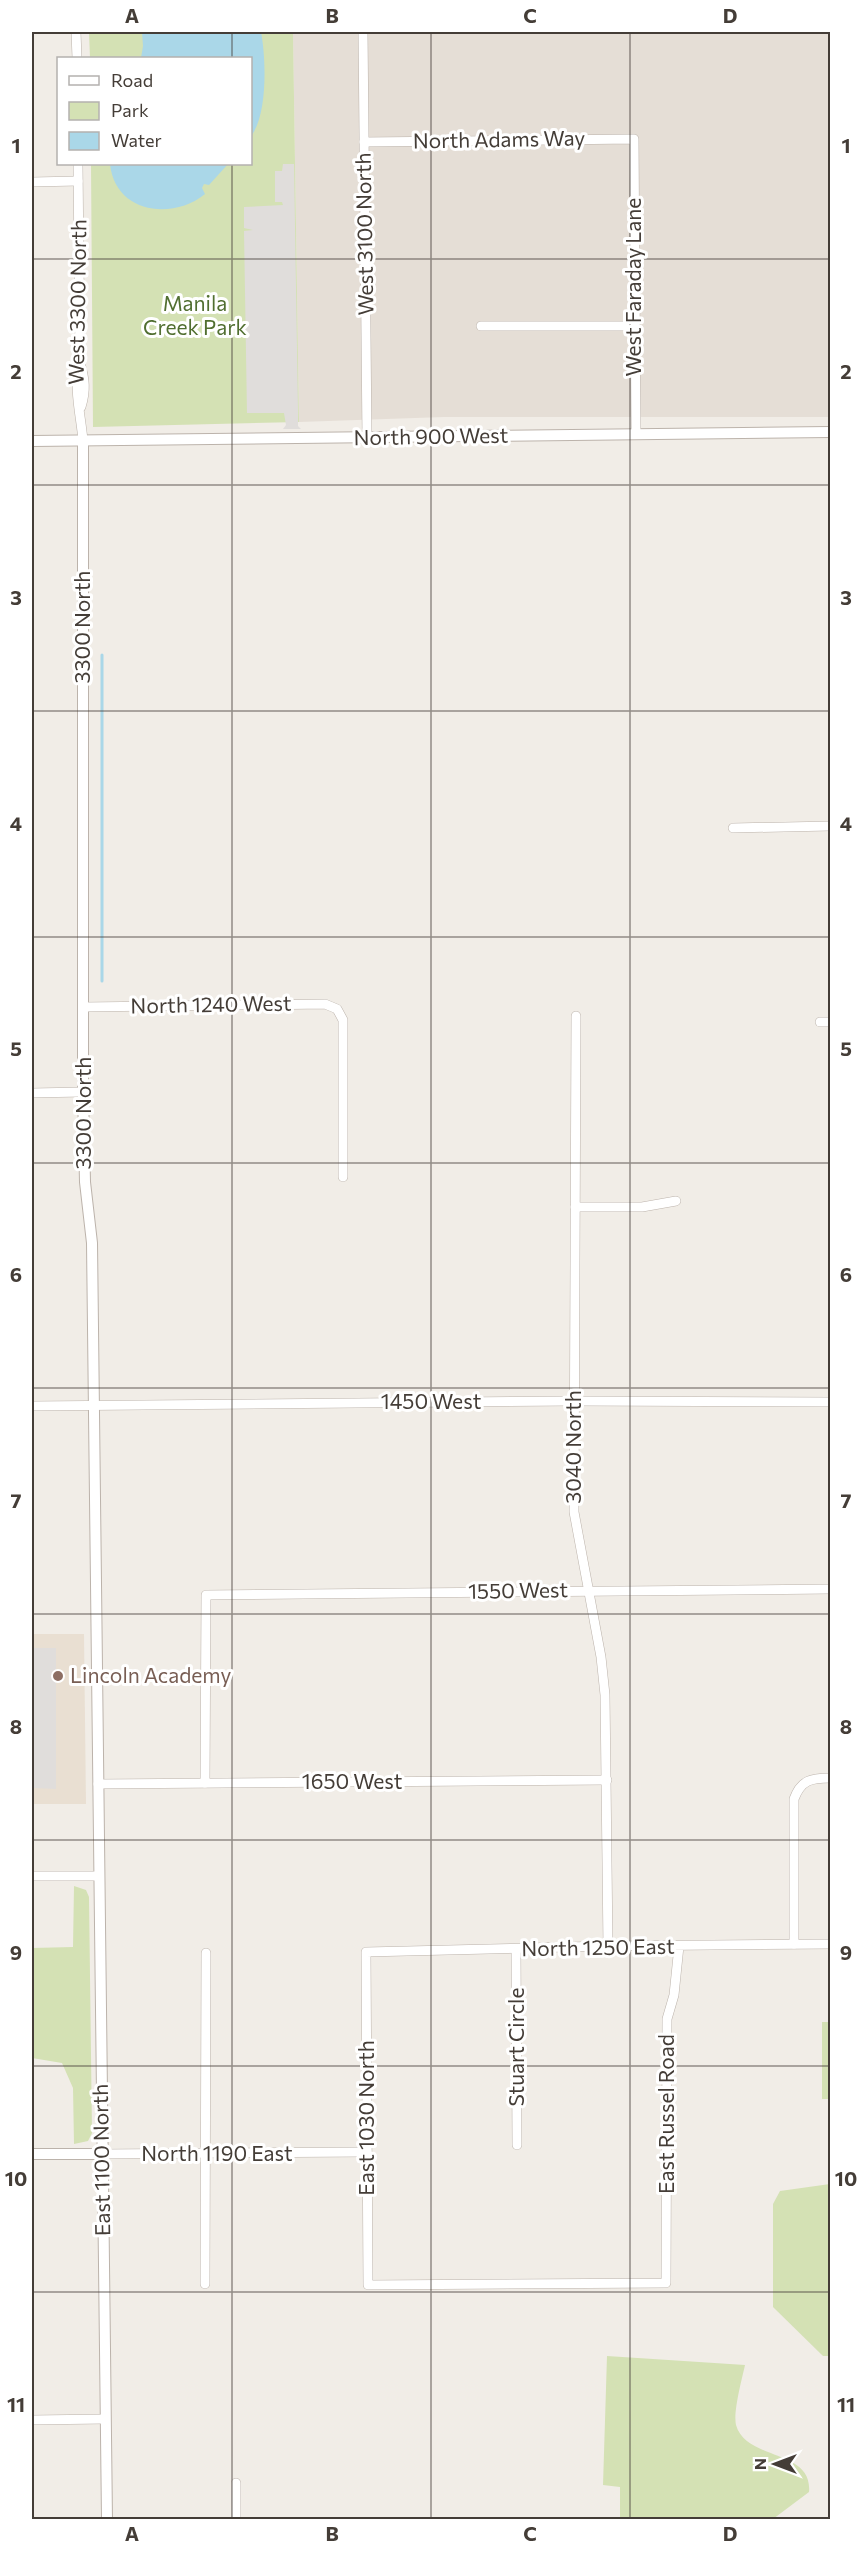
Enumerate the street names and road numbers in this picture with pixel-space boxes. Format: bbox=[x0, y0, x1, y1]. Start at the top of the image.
street label: North Adams Way bbox=[413, 124, 585, 153]
street label: West 3100 North bbox=[350, 152, 377, 316]
street label: West Faraday Lane bbox=[620, 198, 645, 376]
street label: West 3300 North bbox=[63, 219, 90, 385]
street label: North 900 West bbox=[353, 422, 509, 449]
street label: 3300 North bbox=[69, 571, 94, 683]
street label: North 1240 West bbox=[130, 990, 292, 1017]
street label: 3300 North bbox=[70, 1057, 95, 1169]
street label: 1450 West bbox=[381, 1388, 481, 1413]
street label: 3040 North bbox=[560, 1390, 585, 1504]
street label: 1550 West bbox=[468, 1576, 568, 1603]
street label: 1650 West bbox=[302, 1768, 402, 1793]
street label: North 1250 East bbox=[521, 1933, 675, 1960]
street label: Stuart Circle bbox=[503, 1987, 528, 2107]
street label: East Russel Road bbox=[653, 2034, 678, 2194]
street label: East 1030 North bbox=[353, 2040, 378, 2196]
street label: East 1100 North bbox=[87, 2084, 114, 2236]
street label: North 1190 East bbox=[141, 2140, 293, 2165]

